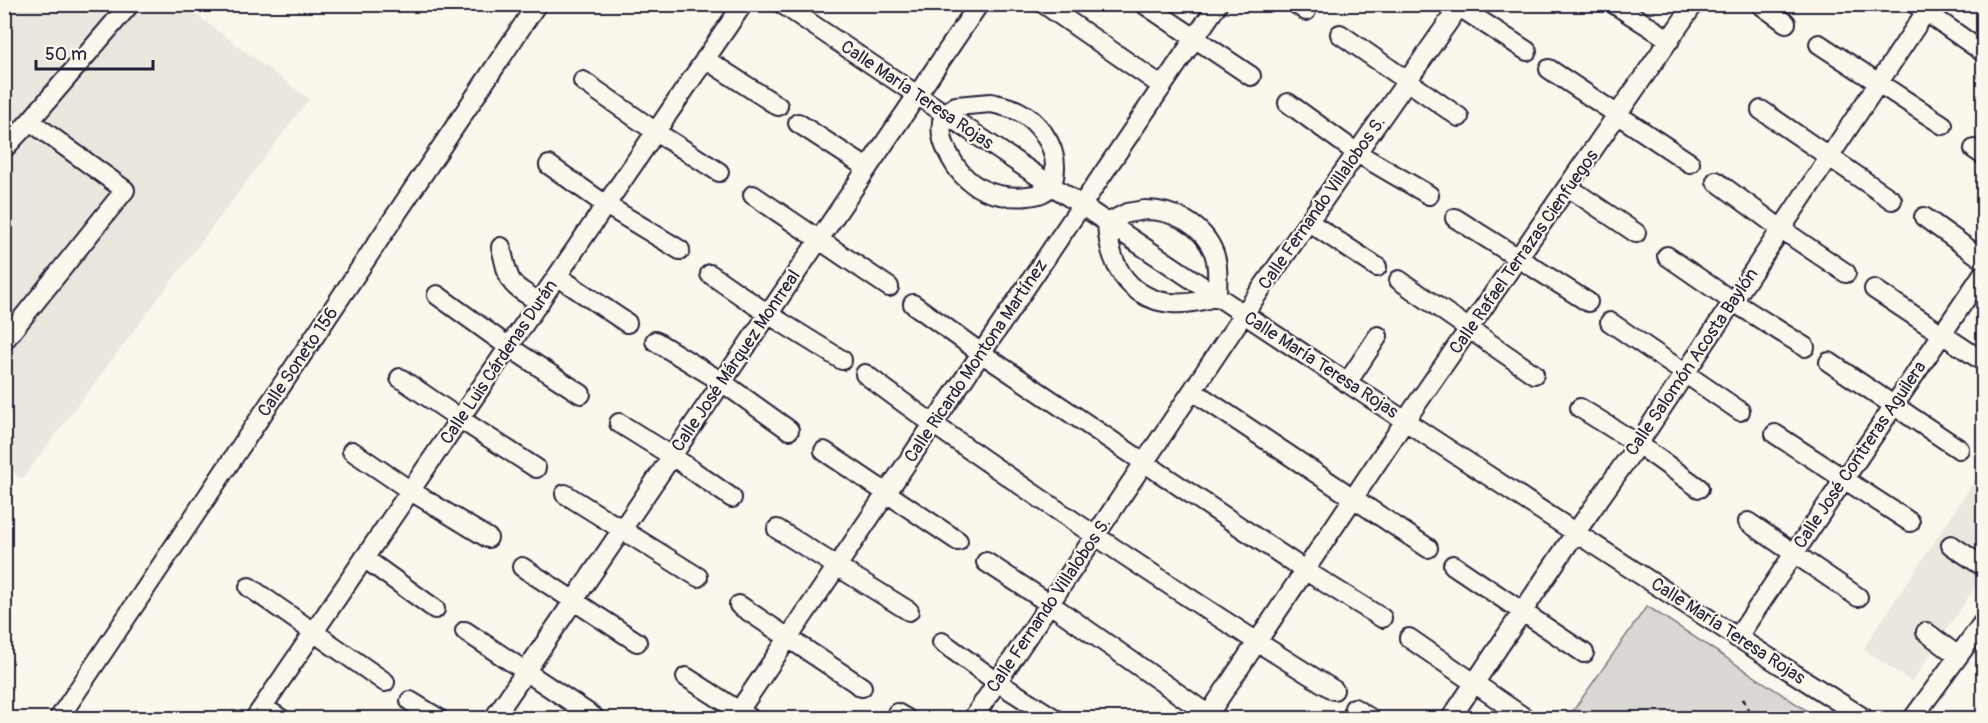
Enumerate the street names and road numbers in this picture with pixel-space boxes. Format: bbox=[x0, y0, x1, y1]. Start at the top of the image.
street label: Calle María Teresa Rojas bbox=[836, 35, 998, 155]
street label: Calle Fernando Villalobos S. bbox=[1253, 112, 1391, 294]
street label: Calle Rafael Terrazas Cienfuegos bbox=[1444, 145, 1604, 359]
street label: Calle Ricardo Montona Martínez bbox=[899, 255, 1053, 467]
street label: Calle Salomón Acosta Baylón bbox=[1620, 264, 1764, 460]
street label: Calle José Márquez Monrreal bbox=[666, 266, 806, 456]
street label: Calle Luis Cárdenas Durán bbox=[435, 275, 563, 449]
street label: Calle Soneto 156 bbox=[253, 303, 343, 421]
street label: Calle María Teresa Rojas bbox=[1239, 306, 1403, 424]
street label: Calle José Contreras Aguilera bbox=[1789, 357, 1931, 553]
street label: Calle Fernando Villalobos S. bbox=[982, 513, 1116, 697]
street label: Calle María Teresa Rojas bbox=[1646, 572, 1810, 690]

